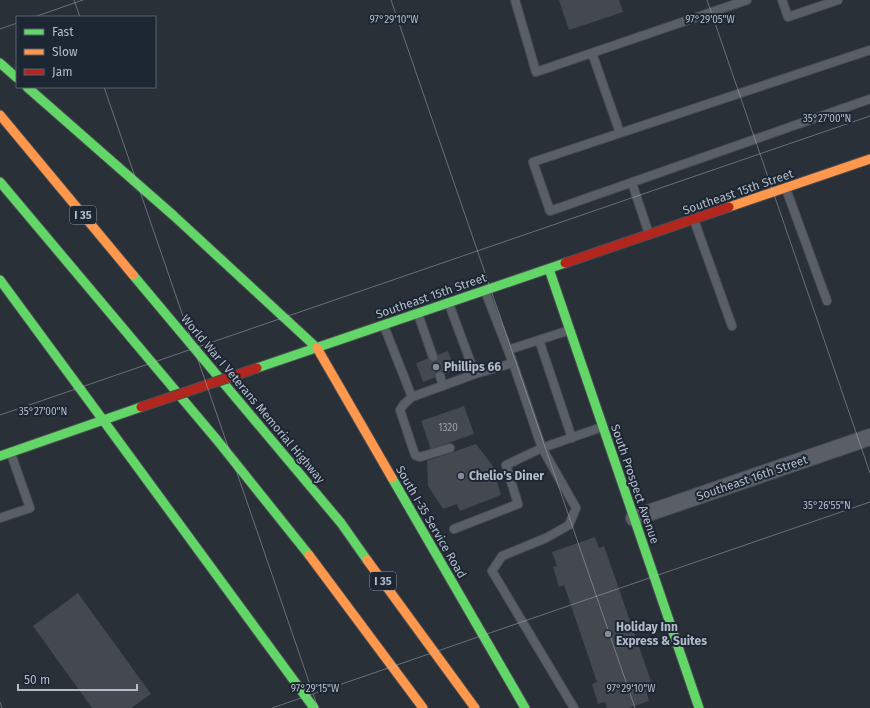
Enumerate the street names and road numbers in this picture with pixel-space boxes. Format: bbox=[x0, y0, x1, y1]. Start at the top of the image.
street label: Southeast 15th Street bbox=[681, 166, 796, 218]
road number: I 35 bbox=[70, 206, 96, 224]
street label: Southeast 15th Street bbox=[374, 270, 489, 322]
street label: World War I Veterans Memorial Highway bbox=[178, 312, 328, 486]
street label: South Prospect Avenue bbox=[608, 422, 662, 546]
street label: Southeast 16th Street bbox=[695, 452, 810, 504]
street label: South I-35 Service Road bbox=[393, 463, 469, 581]
road number: I 35 bbox=[370, 572, 396, 590]

